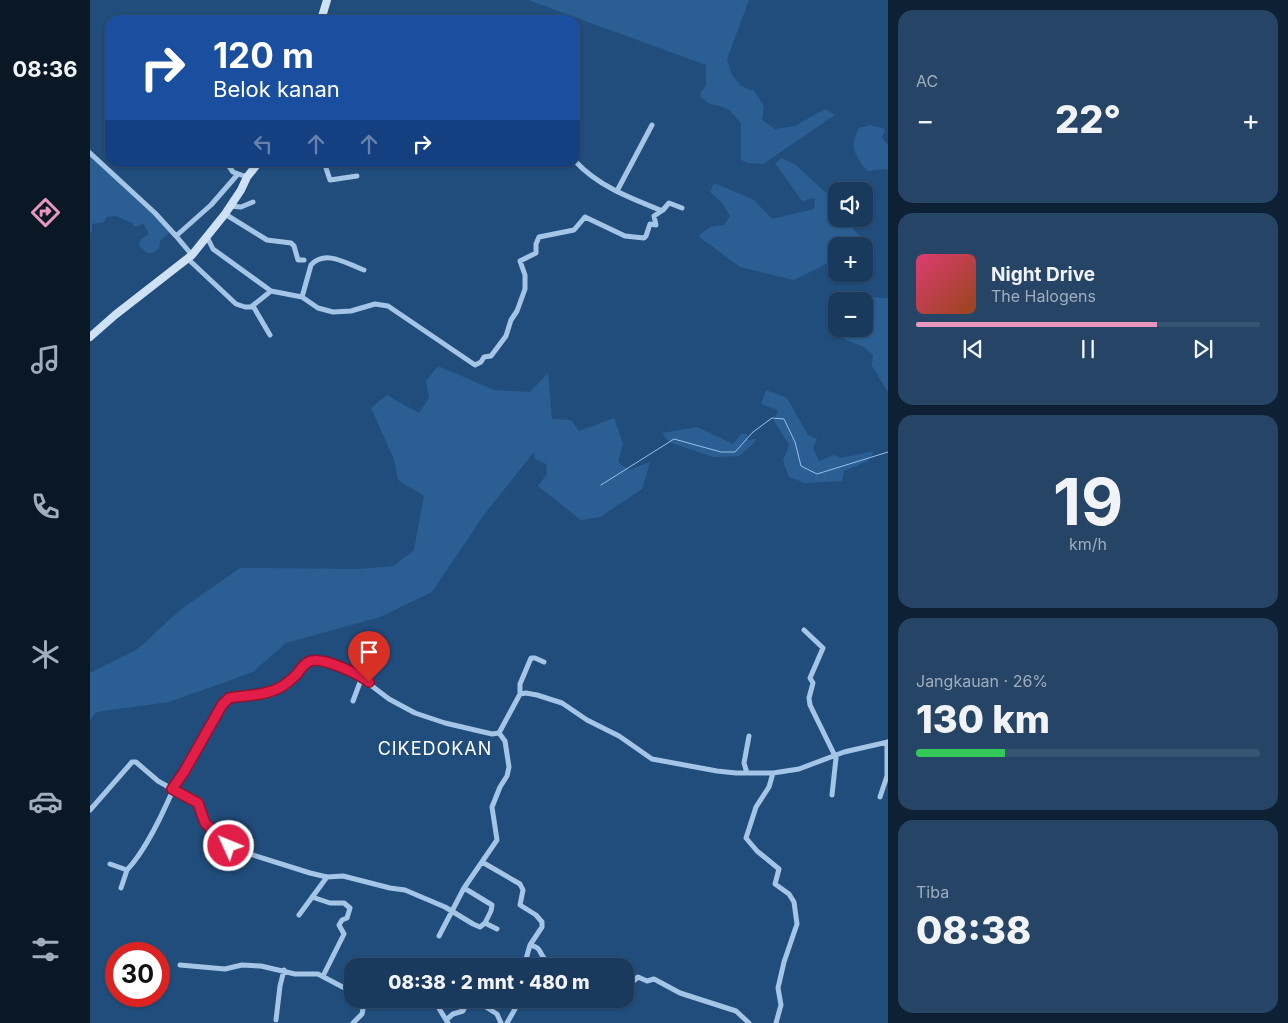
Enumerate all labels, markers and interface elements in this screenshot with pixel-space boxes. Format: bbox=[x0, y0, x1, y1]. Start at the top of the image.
text: 120 m bbox=[213, 34, 314, 76]
icon: right bbox=[130, 35, 195, 100]
text: 08:36 bbox=[13, 56, 78, 82]
text: AC bbox=[916, 71, 938, 91]
text: Belok kanan bbox=[213, 76, 340, 102]
text: 22° bbox=[1055, 96, 1121, 142]
text: − bbox=[916, 103, 935, 137]
text: + bbox=[1241, 103, 1260, 137]
icon: left bbox=[249, 130, 277, 158]
icon: ahead bbox=[302, 130, 330, 158]
icon: ahead bbox=[355, 130, 383, 158]
icon: right bbox=[408, 130, 436, 158]
map controls bbox=[828, 182, 873, 337]
button: sound bbox=[828, 182, 873, 227]
icon: directions bbox=[28, 195, 63, 230]
button: + bbox=[828, 237, 873, 282]
text: Night Drive bbox=[991, 263, 1095, 286]
text: The Halogens bbox=[991, 286, 1096, 306]
button: − bbox=[828, 292, 873, 337]
icon: previous bbox=[959, 335, 987, 363]
icon: pause bbox=[1074, 335, 1102, 363]
icon: next bbox=[1189, 335, 1217, 363]
icon: music bbox=[28, 342, 63, 377]
text: 19 bbox=[1053, 462, 1123, 541]
icon: phone bbox=[28, 489, 63, 524]
text: km/h bbox=[1069, 534, 1107, 554]
pin bbox=[348, 631, 390, 682]
icon: climate bbox=[28, 637, 63, 672]
icon: arrive bbox=[355, 638, 383, 666]
text: Jangkauan · 26% bbox=[916, 671, 1048, 691]
text: 130 km bbox=[916, 696, 1050, 742]
district label: CIKEDOKAN bbox=[378, 738, 492, 759]
icon: car bbox=[28, 784, 63, 819]
position arrow bbox=[202, 819, 254, 871]
text: Tiba bbox=[916, 882, 949, 902]
text: 08:38 bbox=[916, 907, 1031, 953]
icon: filters bbox=[28, 932, 63, 967]
speed limit sign: 30 bbox=[105, 942, 170, 1007]
text: 08:38 · 2 mnt · 480 m bbox=[388, 971, 590, 994]

